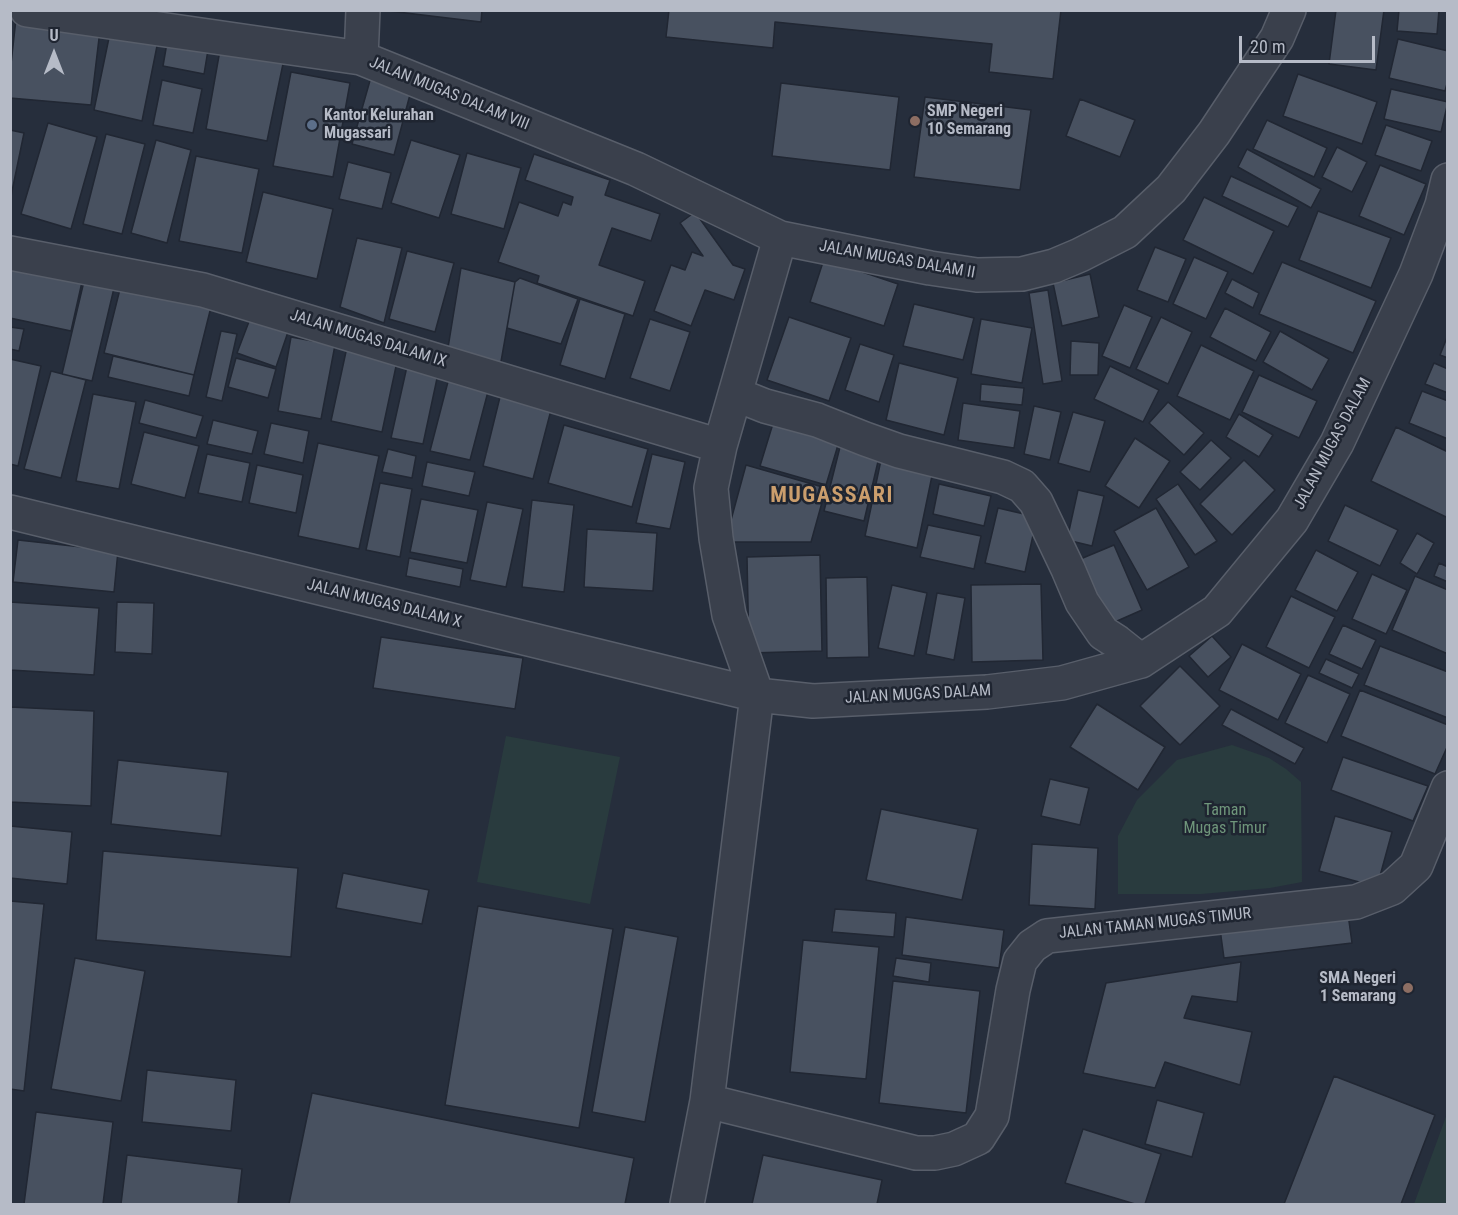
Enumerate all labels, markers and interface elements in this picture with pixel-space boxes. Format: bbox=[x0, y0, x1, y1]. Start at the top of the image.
north arrow bbox=[24, 24, 84, 84]
scale bar bbox=[1242, 24, 1378, 62]
text: U bbox=[49, 26, 59, 45]
text: 20 m bbox=[1250, 36, 1285, 57]
street label: JALAN MUGAS DALAM VIII bbox=[366, 53, 532, 135]
place label: SMP Negeri 10 Semarang bbox=[927, 102, 1011, 140]
place label: Kantor Kelurahan Mugassari bbox=[324, 106, 434, 144]
marker: SMP Negeri 10 Semarang bbox=[908, 114, 922, 128]
marker: Kantor Kelurahan Mugassari bbox=[305, 118, 319, 132]
street label: JALAN MUGAS DALAM II bbox=[818, 237, 976, 283]
street label: JALAN MUGAS DALAM IX bbox=[287, 306, 449, 372]
street label: JALAN MUGAS DALAM bbox=[1290, 375, 1376, 513]
district label: MUGASSARI bbox=[770, 483, 894, 509]
street label: JALAN MUGAS DALAM X bbox=[305, 575, 463, 633]
street label: JALAN MUGAS DALAM bbox=[844, 682, 992, 708]
park label: Taman Mugas Timur bbox=[1184, 801, 1266, 839]
street label: JALAN TAMAN MUGAS TIMUR bbox=[1058, 904, 1252, 944]
place label: SMA Negeri 1 Semarang bbox=[1319, 969, 1396, 1007]
marker: SMA Negeri 1 Semarang bbox=[1401, 981, 1415, 995]

